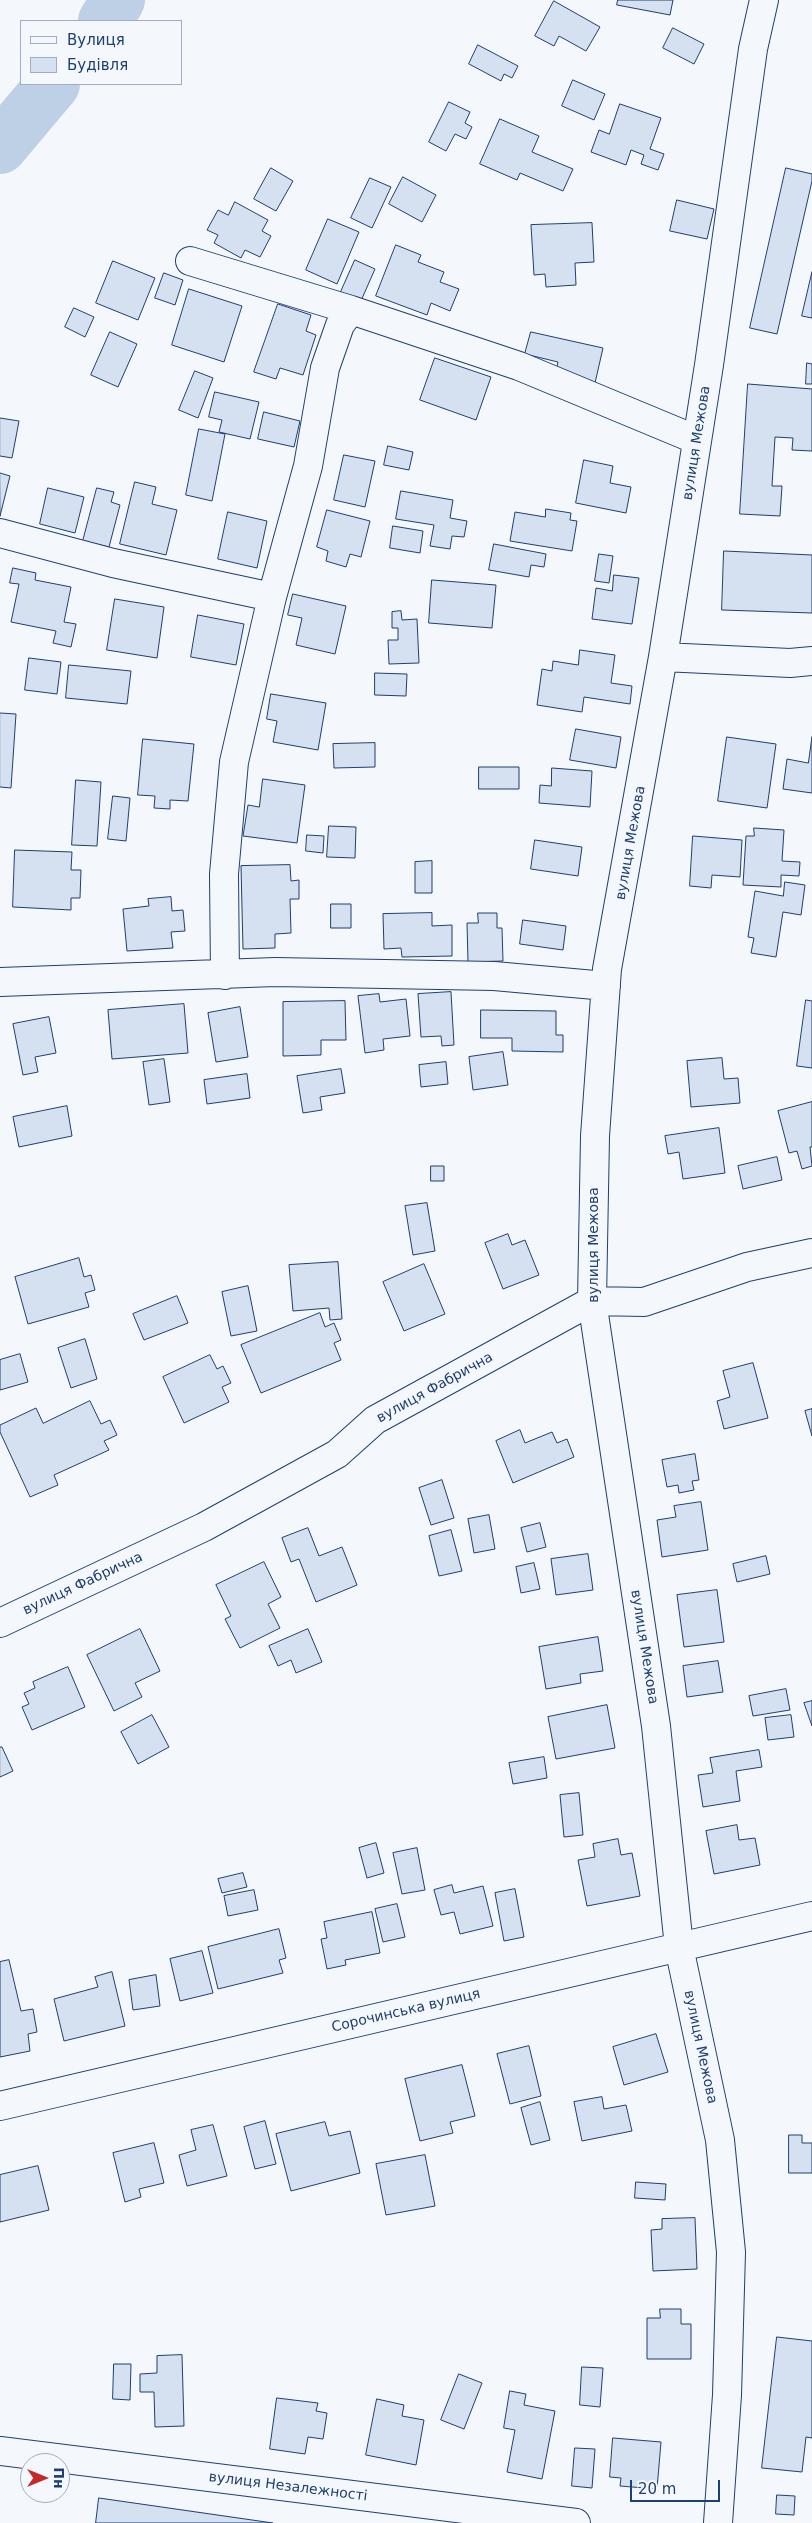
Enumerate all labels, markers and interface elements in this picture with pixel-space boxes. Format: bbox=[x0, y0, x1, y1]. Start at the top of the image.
legend bbox=[20, 20, 182, 85]
text: Вулиця bbox=[67, 31, 125, 49]
text: Будівля bbox=[67, 56, 128, 74]
street label: вулиця Межова bbox=[680, 385, 714, 501]
street label: вулиця Межова bbox=[613, 785, 649, 901]
street label: вулиця Межова bbox=[586, 1187, 602, 1303]
street label: вулиця Фабрична bbox=[374, 1349, 496, 1427]
street label: вулиця Фабрична bbox=[20, 1549, 146, 1619]
street label: вулиця Межова bbox=[627, 1589, 661, 1705]
street label: Сорочинська вулиця bbox=[330, 1986, 482, 2036]
street label: вулиця Межова bbox=[680, 1989, 720, 2105]
north arrow bbox=[20, 2453, 70, 2503]
text: Пн bbox=[51, 2467, 67, 2489]
street label: вулиця Незалежності bbox=[208, 2469, 368, 2505]
scale bar bbox=[632, 2470, 722, 2502]
text: 20 m bbox=[638, 2480, 676, 2498]

